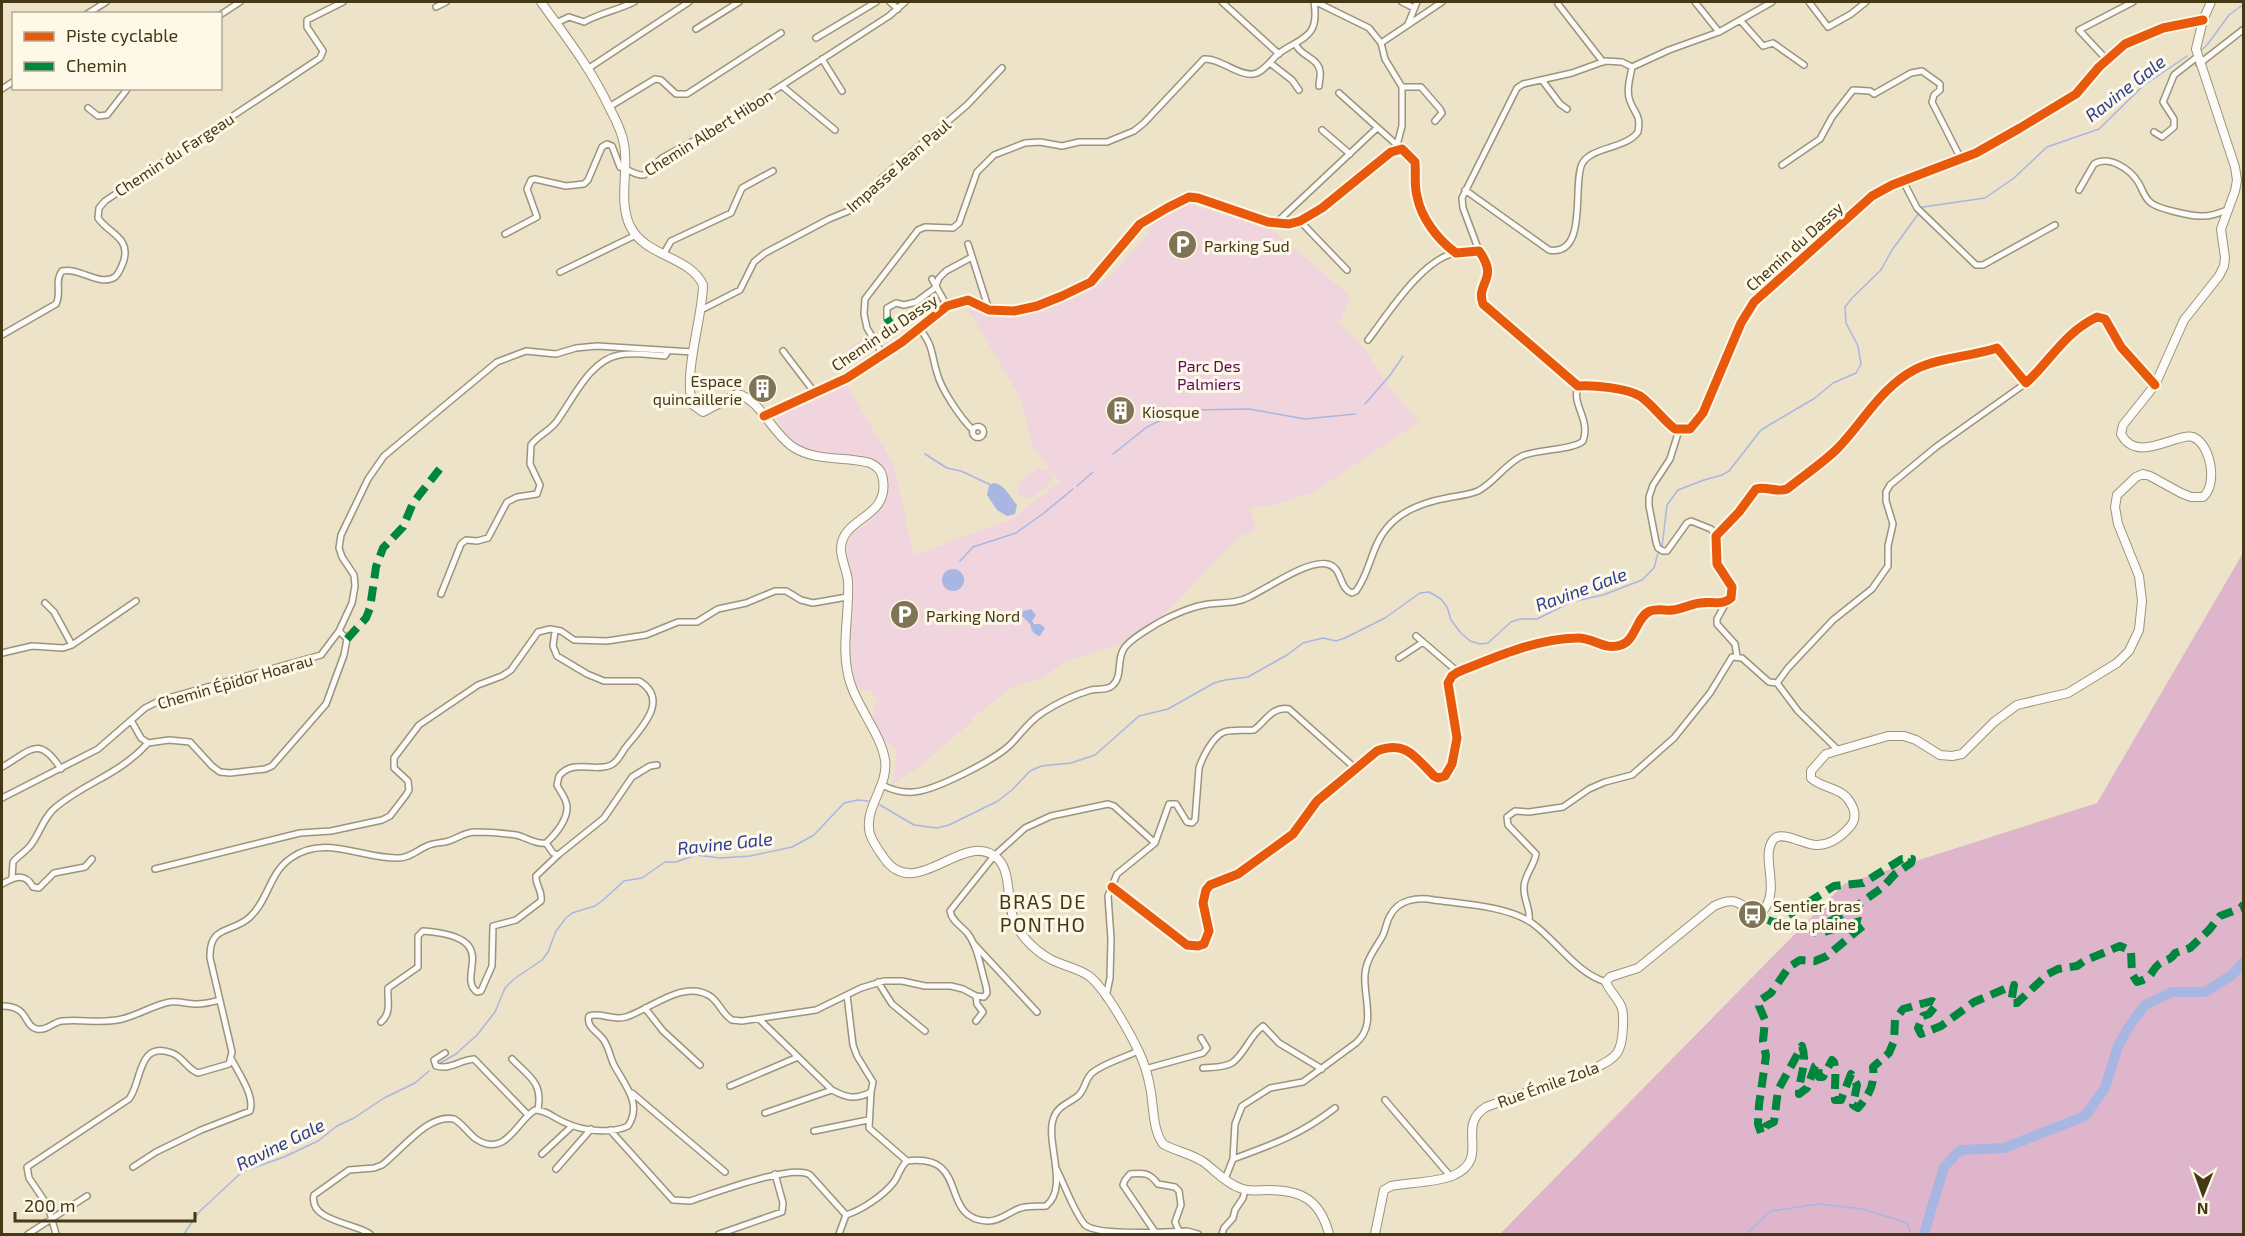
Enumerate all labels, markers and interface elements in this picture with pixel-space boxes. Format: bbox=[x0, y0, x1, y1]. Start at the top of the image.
legend bbox=[12, 12, 222, 90]
text: Piste cyclable bbox=[66, 24, 178, 46]
water label: Ravine Gale bbox=[2080, 50, 2170, 126]
text: Chemin bbox=[66, 54, 127, 76]
street label: Chemin Albert Hibon bbox=[640, 85, 776, 179]
street label: Chemin du Fargeau bbox=[111, 108, 237, 200]
street label: Impasse Jean Paul bbox=[842, 114, 954, 216]
street label: Chemin du Dassy bbox=[1742, 197, 1847, 294]
parking icon: Parking Sud bbox=[1167, 229, 1199, 261]
place label: Parking Sud bbox=[1204, 236, 1290, 255]
street label: Chemin du Dassy bbox=[827, 289, 941, 374]
park label: Parc Des Palmiers bbox=[1177, 356, 1241, 393]
place label: Espace quincaillerie bbox=[653, 371, 742, 408]
building icon: Espace quincaillerie bbox=[747, 373, 779, 405]
building icon: Kiosque bbox=[1105, 395, 1137, 427]
place label: Kiosque bbox=[1142, 402, 1199, 421]
water label: Ravine Gale bbox=[1532, 562, 1630, 616]
parking icon: Parking Nord bbox=[889, 599, 921, 631]
place label: Parking Nord bbox=[926, 606, 1020, 625]
street label: Chemin Épidor Hoarau bbox=[155, 650, 315, 712]
water label: Ravine Gale bbox=[676, 827, 774, 859]
district label: BRAS DE PONTHO bbox=[999, 889, 1087, 936]
place label: Sentier bras de la plaine bbox=[1773, 896, 1861, 933]
bus stop icon: Sentier bras de la plaine bbox=[1736, 898, 1768, 930]
street label: Rue Émile Zola bbox=[1495, 1057, 1601, 1111]
water label: Ravine Gale bbox=[232, 1113, 328, 1175]
north arrow bbox=[2173, 1164, 2233, 1224]
scale bar bbox=[15, 1185, 195, 1223]
text: 200 m bbox=[24, 1194, 76, 1216]
text: N bbox=[2197, 1200, 2209, 1219]

